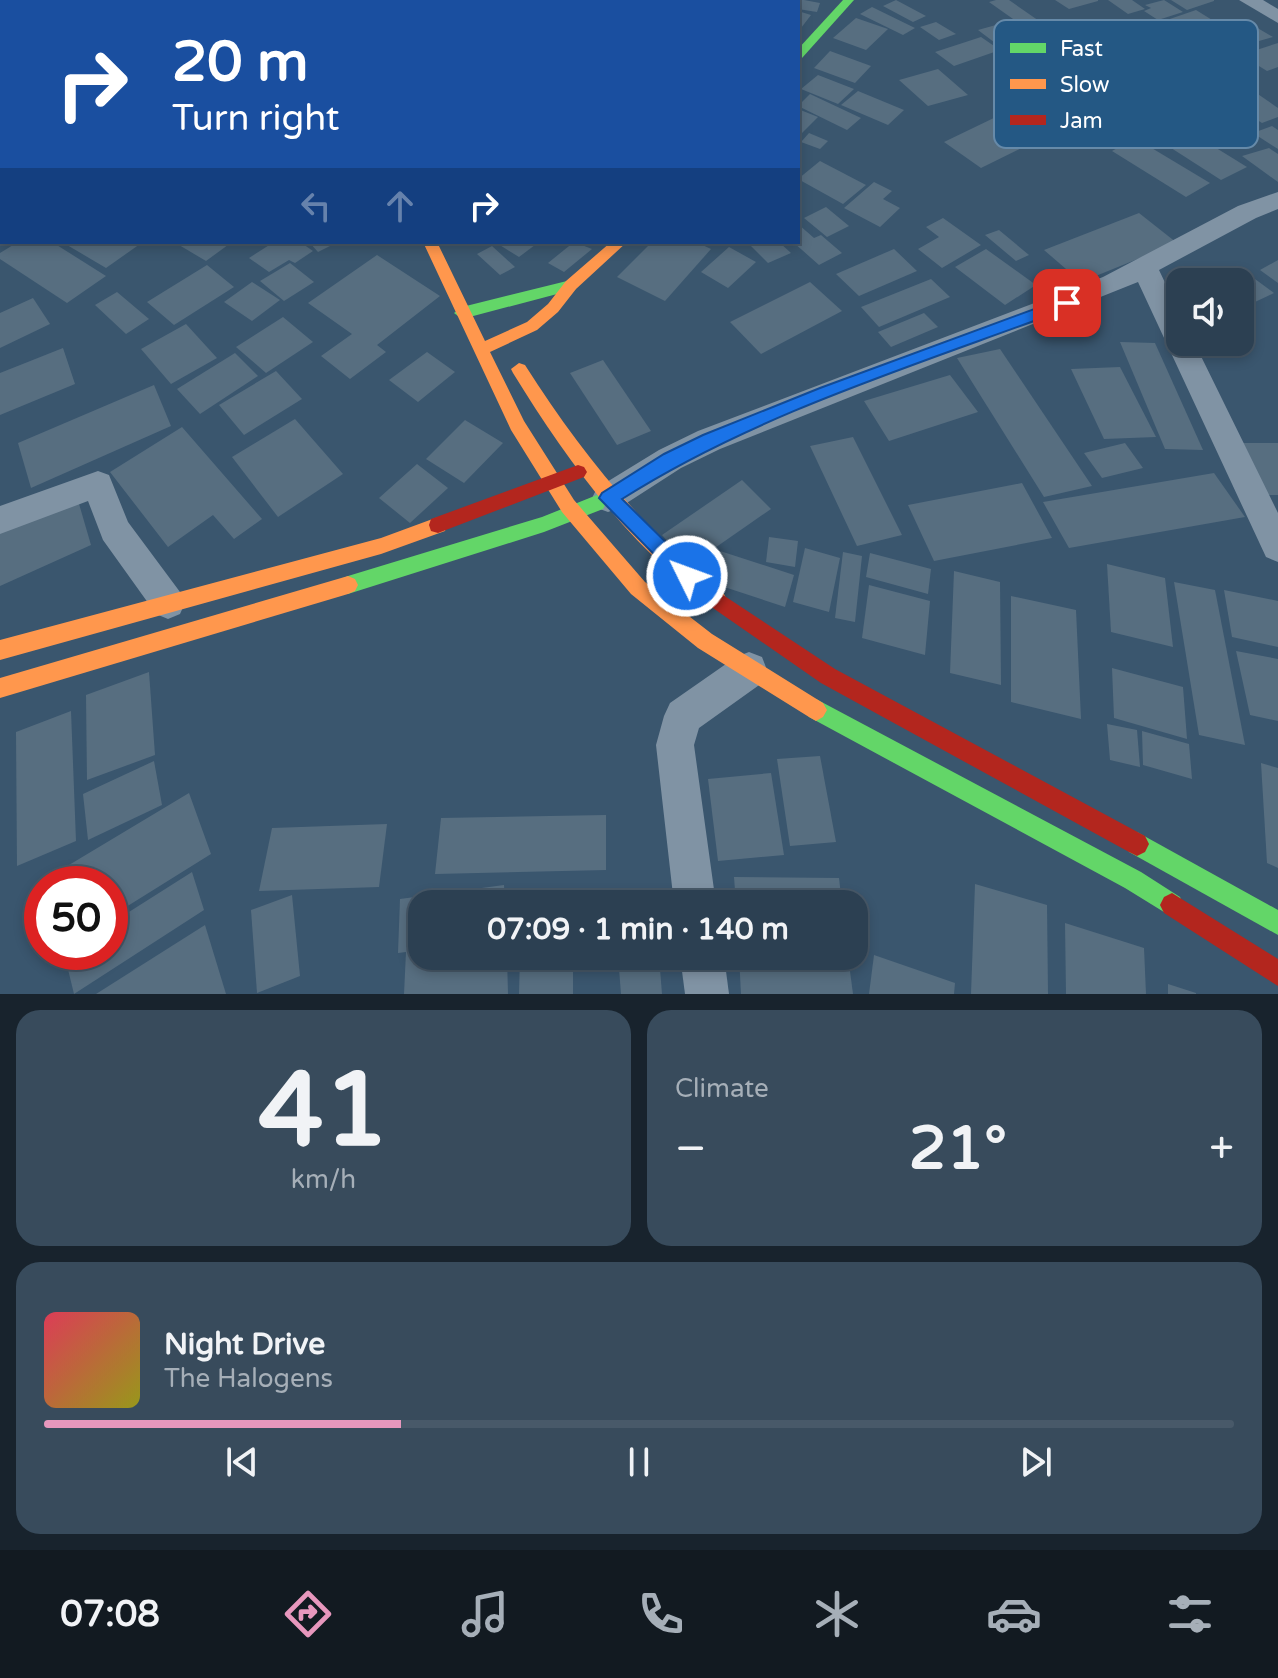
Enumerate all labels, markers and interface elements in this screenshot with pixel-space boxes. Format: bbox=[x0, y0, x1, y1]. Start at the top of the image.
legend bbox=[994, 20, 1258, 148]
text: 20 m bbox=[172, 29, 308, 96]
icon: right bbox=[40, 32, 144, 136]
text: Fast bbox=[1060, 36, 1103, 62]
text: Slow bbox=[1060, 72, 1110, 98]
text: Turn right bbox=[172, 97, 339, 140]
text: Jam bbox=[1060, 108, 1103, 134]
icon: left bbox=[294, 184, 338, 228]
icon: ahead bbox=[378, 184, 422, 228]
icon: right bbox=[462, 184, 506, 228]
map controls bbox=[1166, 268, 1254, 356]
button: sound bbox=[1166, 268, 1254, 356]
pin bbox=[1033, 269, 1101, 337]
icon: arrive bbox=[1045, 281, 1089, 325]
position arrow bbox=[645, 534, 729, 618]
speed limit sign: 50 bbox=[24, 866, 128, 970]
text: 07:09 · 1 min · 140 m bbox=[487, 911, 789, 948]
text: 41 bbox=[258, 1049, 389, 1174]
text: Climate bbox=[675, 1073, 769, 1104]
text: 21° bbox=[909, 1113, 1007, 1185]
text: − bbox=[675, 1123, 706, 1176]
text: + bbox=[1209, 1123, 1234, 1176]
text: km/h bbox=[291, 1164, 356, 1195]
text: Night Drive bbox=[164, 1326, 325, 1363]
text: The Halogens bbox=[164, 1363, 333, 1394]
icon: previous bbox=[220, 1440, 264, 1484]
icon: pause bbox=[617, 1440, 661, 1484]
icon: next bbox=[1014, 1440, 1058, 1484]
icon: directions bbox=[280, 1586, 336, 1642]
icon: music bbox=[457, 1586, 513, 1642]
icon: phone bbox=[633, 1586, 689, 1642]
icon: climate bbox=[809, 1586, 865, 1642]
icon: car bbox=[986, 1586, 1042, 1642]
icon: filters bbox=[1162, 1586, 1218, 1642]
text: 07:08 bbox=[60, 1593, 160, 1636]

